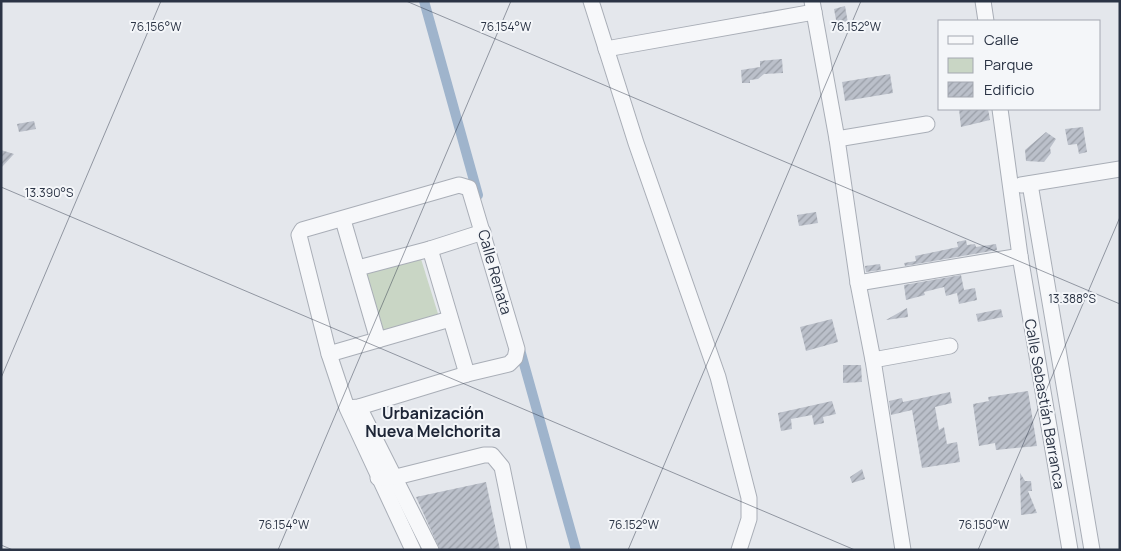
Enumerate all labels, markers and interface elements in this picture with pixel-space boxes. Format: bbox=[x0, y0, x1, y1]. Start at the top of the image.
text: 76.156°W bbox=[131, 18, 182, 35]
text: 76.154°W bbox=[481, 18, 532, 35]
text: 76.152°W bbox=[831, 18, 882, 35]
legend bbox=[938, 20, 1101, 110]
text: Calle bbox=[984, 29, 1019, 50]
text: Parque bbox=[984, 54, 1033, 75]
text: Edificio bbox=[984, 79, 1035, 100]
text: 13.390°S bbox=[25, 184, 73, 201]
street label: Calle Renata bbox=[473, 227, 517, 317]
text: 13.388°S bbox=[1048, 290, 1096, 307]
street label: Calle Sebastián Barranca bbox=[1020, 317, 1070, 491]
district label: Urbanización Nueva Melchorita bbox=[365, 402, 501, 442]
text: 76.154°W bbox=[259, 516, 310, 533]
text: 76.152°W bbox=[609, 516, 660, 533]
text: 76.150°W bbox=[959, 516, 1010, 533]

